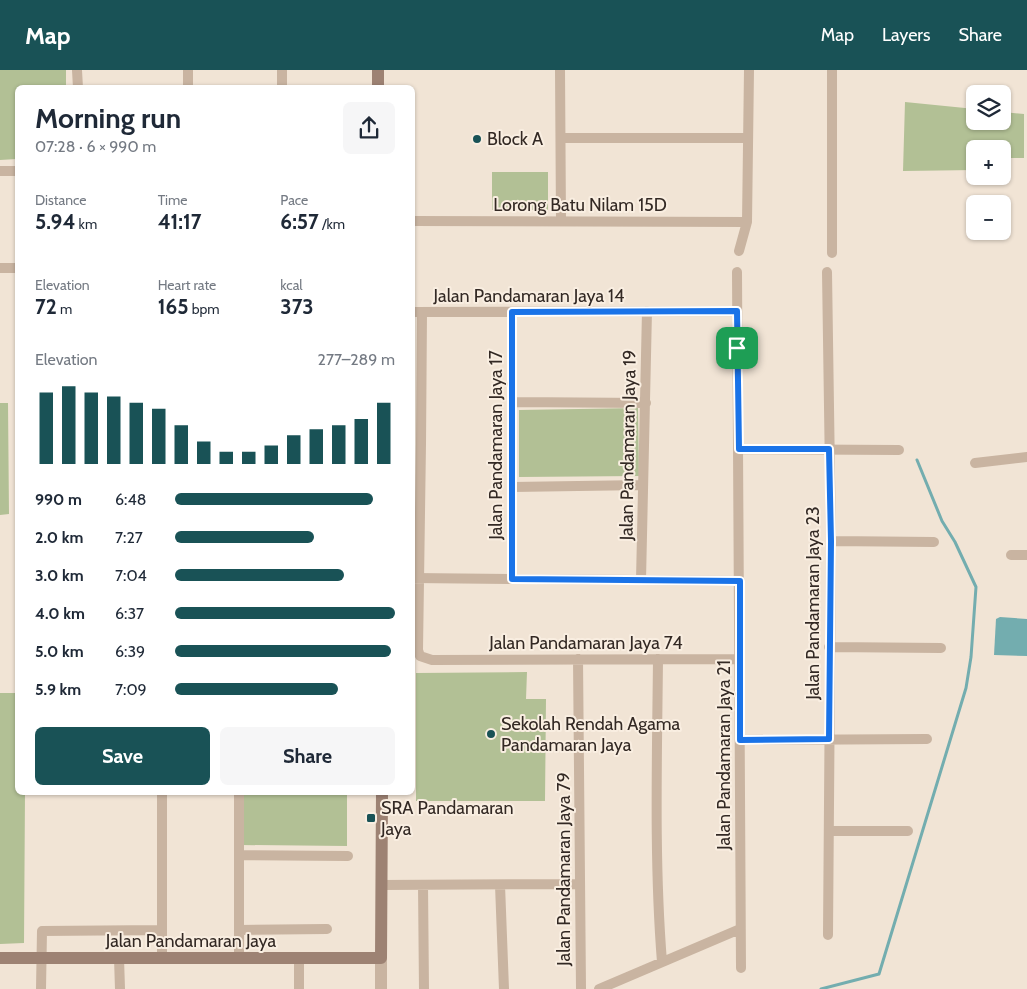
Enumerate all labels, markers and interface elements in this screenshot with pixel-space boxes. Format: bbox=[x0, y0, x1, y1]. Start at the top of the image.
text: Map bbox=[25, 21, 71, 50]
text: Map bbox=[821, 24, 854, 46]
text: Layers bbox=[882, 24, 931, 46]
text: Share bbox=[959, 24, 1002, 46]
map controls bbox=[966, 85, 1011, 240]
button: layers bbox=[966, 85, 1011, 130]
text: Morning run bbox=[35, 101, 181, 135]
button: share bbox=[343, 102, 395, 154]
place label: Block A bbox=[487, 128, 543, 150]
marker: Block A bbox=[471, 133, 483, 145]
text: 07:28 · 6 × 990 m bbox=[35, 137, 156, 156]
button: + bbox=[966, 140, 1011, 185]
text: Distance bbox=[35, 191, 87, 209]
text: Time bbox=[158, 191, 187, 209]
text: Pace bbox=[280, 191, 308, 209]
street label: Lorong Batu Nilam 15D bbox=[493, 194, 667, 216]
button: − bbox=[966, 195, 1011, 240]
text: 5.94 bbox=[35, 209, 75, 234]
text: 41:17 bbox=[158, 209, 201, 234]
text: 6:57 bbox=[280, 209, 319, 234]
text: km bbox=[75, 215, 97, 233]
text: /km bbox=[319, 215, 345, 233]
text: Elevation bbox=[35, 276, 90, 294]
text: Heart rate bbox=[158, 276, 216, 294]
text: kcal bbox=[280, 276, 303, 294]
street label: Jalan Pandamaran Jaya 14 bbox=[433, 285, 624, 307]
text: 72 bbox=[35, 294, 57, 319]
text: 165 bbox=[158, 294, 188, 319]
text: 373 bbox=[280, 294, 314, 319]
text: m bbox=[57, 300, 72, 318]
text: bpm bbox=[188, 300, 219, 318]
pin bbox=[716, 327, 758, 369]
icon: arrive bbox=[723, 334, 751, 362]
text: Elevation bbox=[35, 350, 98, 369]
text: 277–289 m bbox=[318, 350, 395, 369]
street label: Jalan Pandamaran Jaya 17 bbox=[485, 350, 507, 541]
street label: Jalan Pandamaran Jaya 19 bbox=[615, 350, 641, 541]
text: 990 m bbox=[35, 490, 82, 509]
text: 6:48 bbox=[115, 490, 146, 509]
street label: Jalan Pandamaran Jaya 23 bbox=[802, 506, 824, 701]
text: 2.0 km bbox=[35, 528, 83, 547]
text: 7:27 bbox=[115, 528, 143, 547]
text: 3.0 km bbox=[35, 566, 84, 585]
text: 7:04 bbox=[115, 566, 147, 585]
text: 4.0 km bbox=[35, 604, 85, 623]
text: 6:37 bbox=[115, 604, 144, 623]
street label: Jalan Pandamaran Jaya 74 bbox=[488, 632, 683, 654]
text: 5.0 km bbox=[35, 642, 84, 661]
text: 6:39 bbox=[115, 642, 145, 661]
street label: Jalan Pandamaran Jaya 21 bbox=[713, 660, 735, 851]
text: 5.9 km bbox=[35, 680, 81, 699]
text: 7:09 bbox=[115, 680, 147, 699]
place label: Sekolah Rendah Agama Pandamaran Jaya bbox=[501, 713, 681, 756]
button: Save bbox=[35, 727, 210, 785]
button: Share bbox=[220, 727, 395, 785]
marker: Sekolah Rendah Agama Pandamaran Jaya bbox=[485, 728, 497, 740]
street label: Jalan Pandamaran Jaya 79 bbox=[553, 772, 575, 967]
place label: SRA Pandamaran Jaya bbox=[380, 797, 514, 840]
marker: SRA Pandamaran Jaya bbox=[365, 812, 377, 824]
street label: Jalan Pandamaran Jaya bbox=[105, 930, 277, 952]

